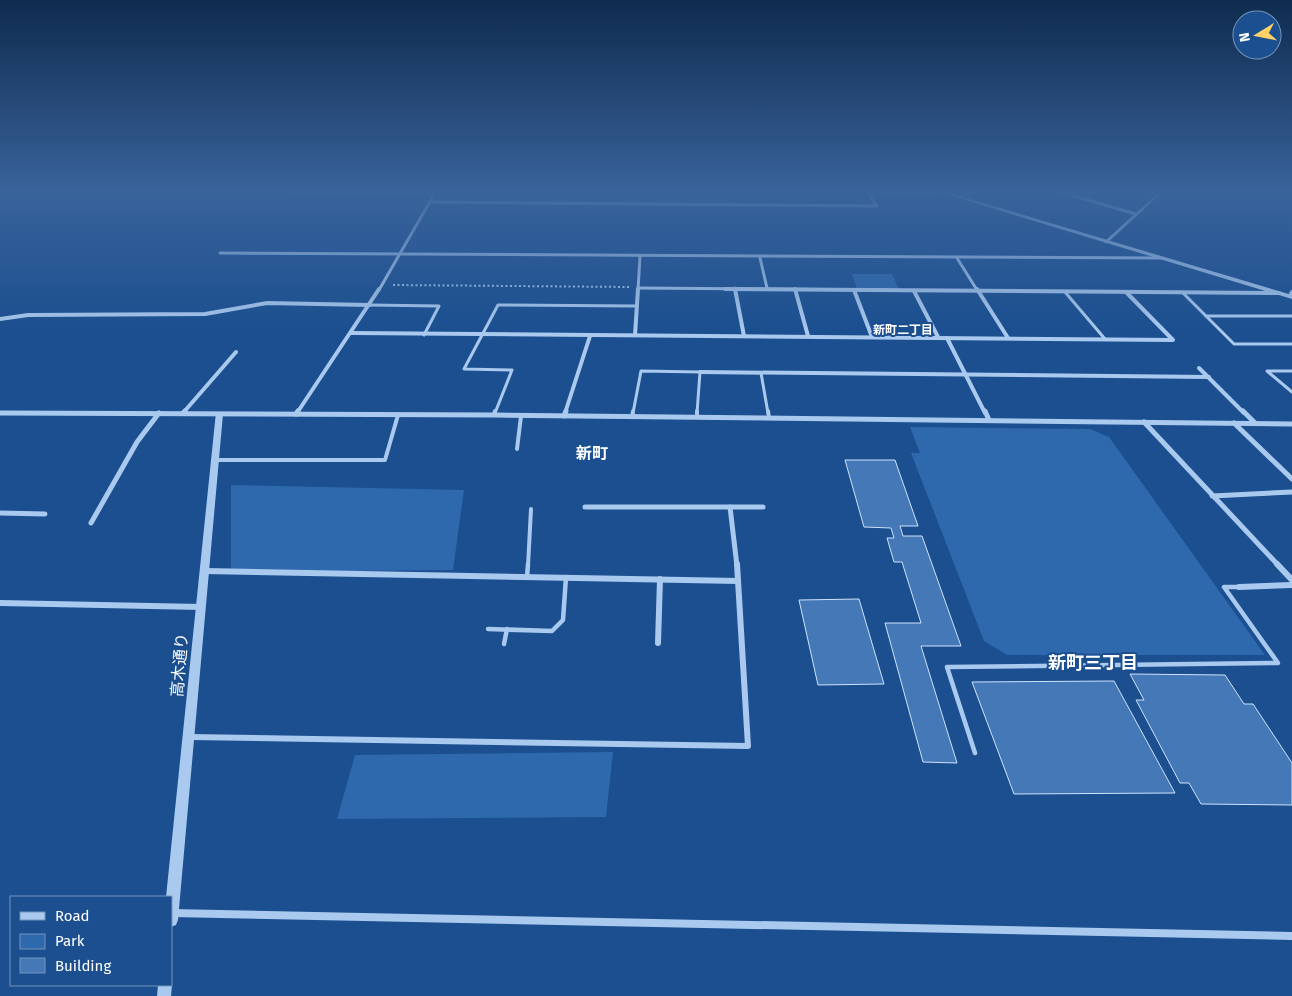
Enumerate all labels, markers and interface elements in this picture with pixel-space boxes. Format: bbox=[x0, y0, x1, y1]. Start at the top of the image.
north arrow bbox=[1232, 10, 1282, 60]
text: N bbox=[1236, 31, 1254, 43]
district label: 新町二丁目 bbox=[873, 323, 933, 337]
district label: 新町 bbox=[576, 444, 608, 463]
street label: 高木通り bbox=[167, 632, 192, 698]
district label: 新町三丁目 bbox=[1048, 652, 1138, 674]
legend bbox=[10, 896, 172, 986]
text: Road bbox=[55, 907, 90, 925]
text: Park bbox=[55, 932, 85, 950]
text: Building bbox=[55, 957, 111, 975]

